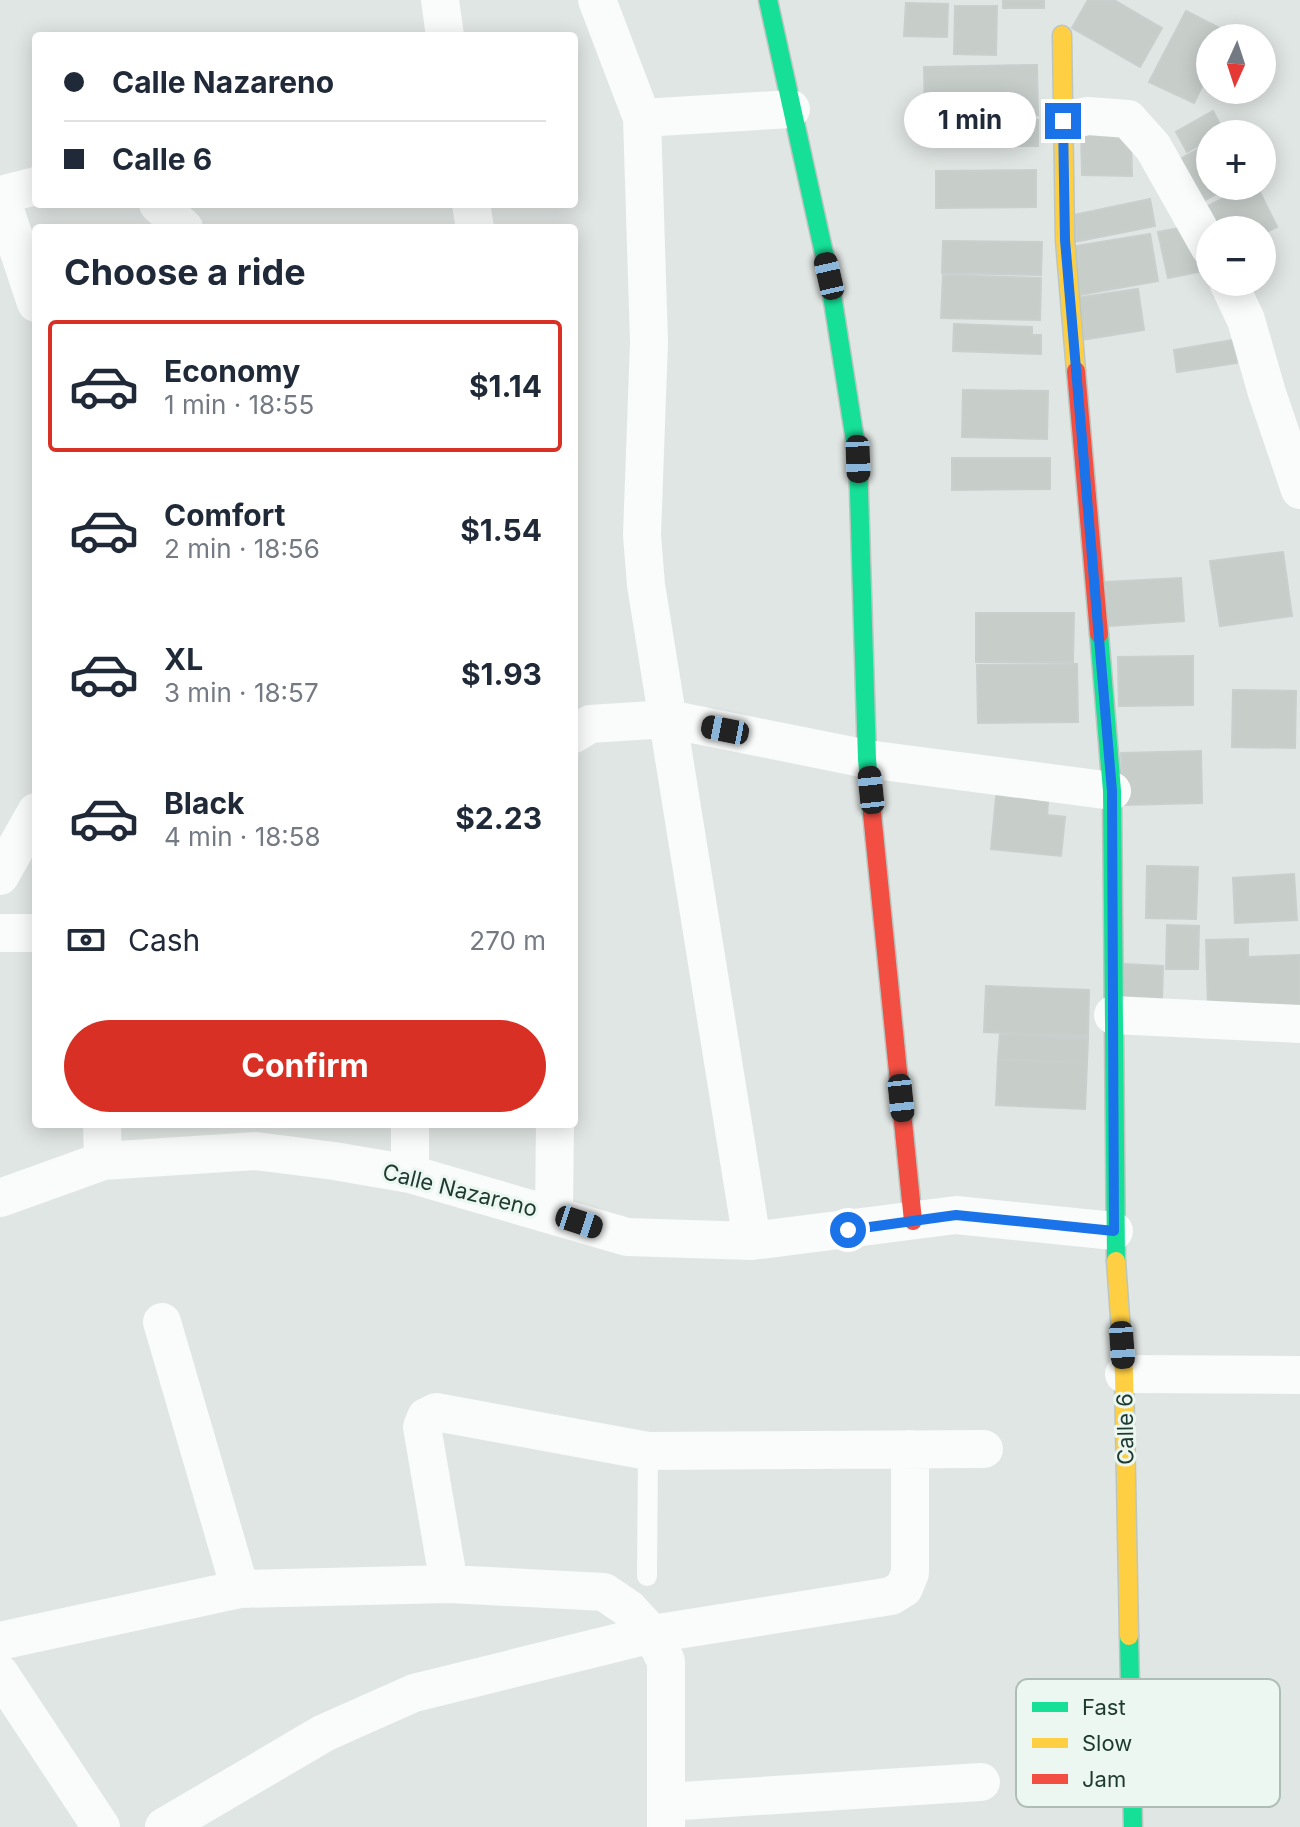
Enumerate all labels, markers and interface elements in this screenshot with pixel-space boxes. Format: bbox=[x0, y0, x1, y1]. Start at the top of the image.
north arrow bbox=[1196, 24, 1276, 104]
map controls bbox=[1196, 24, 1276, 296]
text: Calle Nazareno bbox=[112, 64, 334, 100]
callout: 1 min bbox=[903, 93, 1035, 149]
route end bbox=[1045, 103, 1081, 139]
text: 1 min bbox=[938, 104, 1002, 135]
button: + bbox=[1196, 120, 1276, 200]
text: Calle 6 bbox=[112, 141, 212, 177]
button: − bbox=[1196, 216, 1276, 296]
text: Choose a ride bbox=[64, 250, 306, 294]
car bbox=[812, 250, 846, 302]
icon: car bbox=[68, 350, 140, 422]
text: Economy bbox=[164, 353, 300, 389]
text: $1.14 bbox=[469, 368, 542, 404]
text: 1 min · 18:55 bbox=[164, 389, 314, 420]
car bbox=[845, 435, 871, 483]
icon: car bbox=[68, 494, 140, 566]
text: Comfort bbox=[164, 497, 285, 533]
text: $1.54 bbox=[460, 512, 542, 548]
text: 2 min · 18:56 bbox=[164, 533, 320, 564]
icon: car bbox=[68, 638, 140, 710]
text: XL bbox=[164, 641, 203, 677]
text: $1.93 bbox=[461, 656, 542, 692]
text: 3 min · 18:57 bbox=[164, 677, 319, 708]
car bbox=[699, 714, 751, 746]
car bbox=[857, 765, 885, 815]
icon: car bbox=[68, 782, 140, 854]
text: Black bbox=[164, 785, 244, 821]
text: $2.23 bbox=[455, 800, 542, 836]
text: 4 min · 18:58 bbox=[164, 821, 321, 852]
icon: cash bbox=[64, 918, 108, 962]
text: Cash bbox=[128, 922, 200, 958]
text: 270 m bbox=[469, 925, 546, 956]
button: Confirm bbox=[64, 1020, 546, 1112]
car bbox=[887, 1073, 915, 1123]
street label: Calle Nazareno bbox=[380, 1158, 540, 1222]
car bbox=[552, 1203, 606, 1241]
route start bbox=[830, 1212, 866, 1248]
car bbox=[1108, 1320, 1136, 1370]
street label: Calle 6 bbox=[1111, 1393, 1139, 1465]
legend bbox=[1016, 1679, 1280, 1807]
text: Fast bbox=[1082, 1694, 1126, 1720]
text: Slow bbox=[1082, 1730, 1132, 1756]
text: Jam bbox=[1082, 1766, 1126, 1792]

